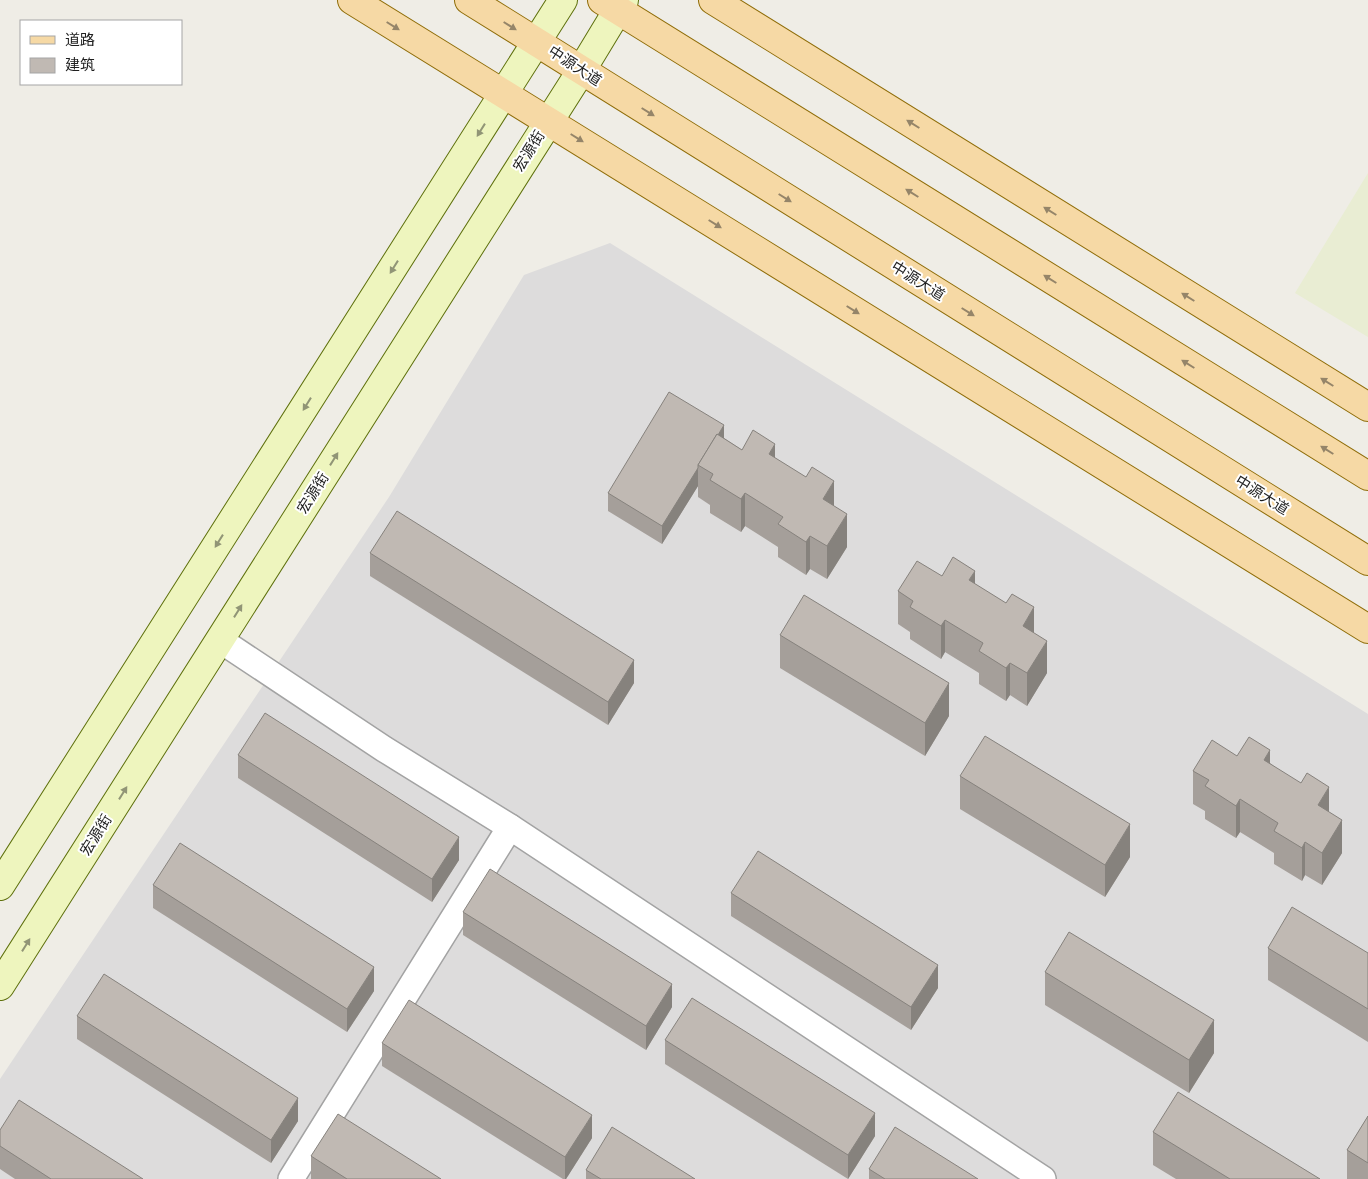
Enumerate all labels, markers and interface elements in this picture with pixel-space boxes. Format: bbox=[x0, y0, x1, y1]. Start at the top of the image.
legend bbox=[20, 20, 182, 85]
one-way arrow bbox=[387, 21, 400, 30]
one-way arrow bbox=[503, 21, 517, 30]
text: 道路 bbox=[65, 31, 95, 49]
street label: 中源大道 bbox=[545, 42, 605, 90]
text: 建筑 bbox=[65, 56, 95, 74]
one-way arrow bbox=[641, 108, 654, 117]
one-way arrow bbox=[906, 120, 919, 129]
one-way arrow bbox=[476, 123, 486, 137]
street label: 宏源街 bbox=[509, 127, 549, 175]
one-way arrow bbox=[570, 134, 583, 143]
one-way arrow bbox=[906, 189, 919, 198]
one-way arrow bbox=[779, 193, 792, 203]
one-way arrow bbox=[1044, 206, 1057, 215]
one-way arrow bbox=[708, 219, 721, 229]
street label: 中源大道 bbox=[888, 257, 948, 305]
one-way arrow bbox=[389, 261, 398, 274]
one-way arrow bbox=[1044, 274, 1057, 283]
one-way arrow bbox=[1182, 292, 1195, 301]
one-way arrow bbox=[846, 305, 859, 314]
one-way arrow bbox=[961, 307, 975, 316]
one-way arrow bbox=[1182, 360, 1195, 369]
one-way arrow bbox=[1320, 377, 1333, 386]
one-way arrow bbox=[302, 398, 311, 411]
one-way arrow bbox=[1320, 445, 1333, 455]
one-way arrow bbox=[330, 453, 339, 466]
street label: 宏源街 bbox=[293, 469, 333, 517]
street label: 中源大道 bbox=[1232, 471, 1292, 519]
one-way arrow bbox=[215, 535, 224, 548]
one-way arrow bbox=[234, 605, 243, 618]
one-way arrow bbox=[118, 786, 128, 799]
street label: 宏源街 bbox=[76, 811, 116, 859]
one-way arrow bbox=[21, 938, 31, 951]

